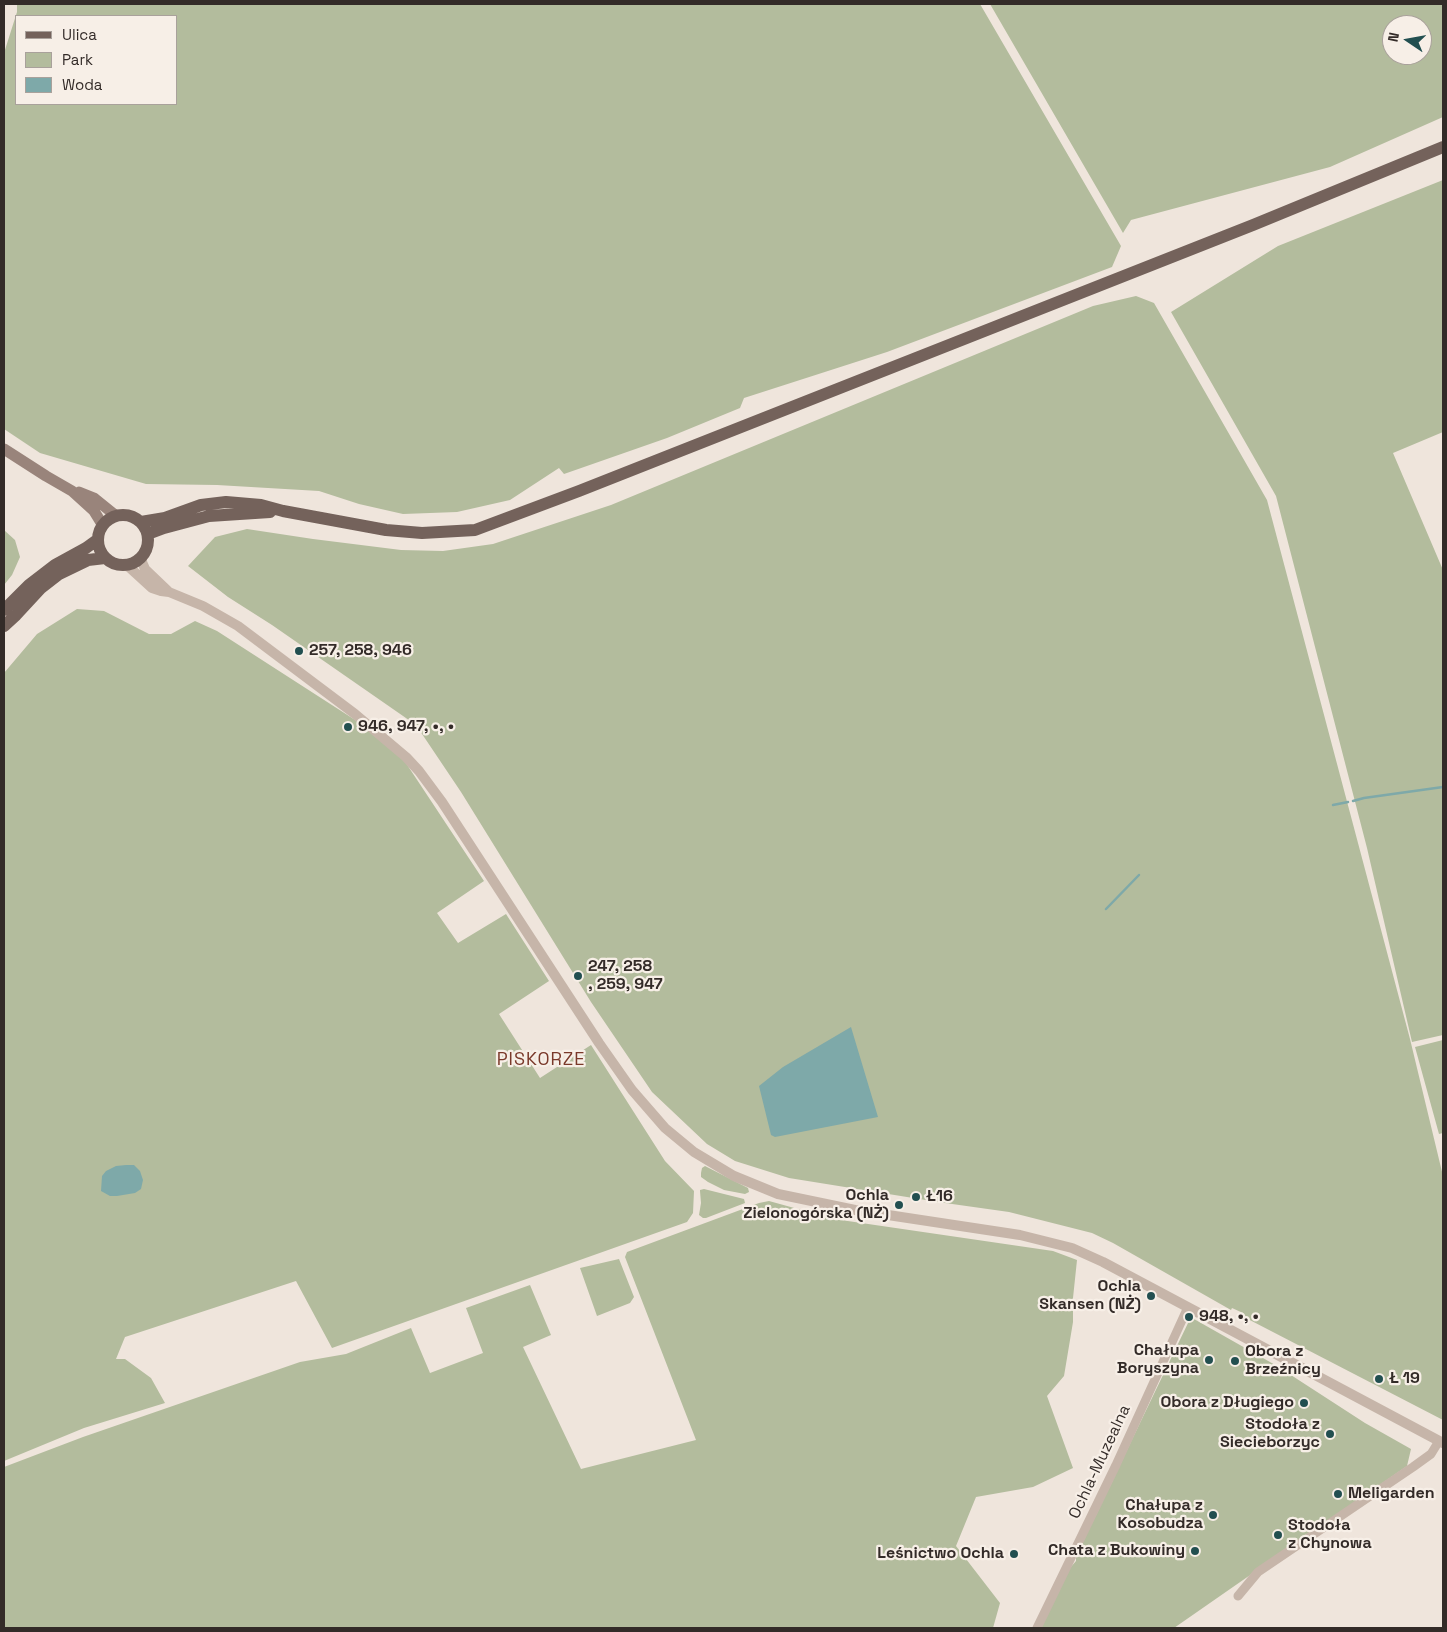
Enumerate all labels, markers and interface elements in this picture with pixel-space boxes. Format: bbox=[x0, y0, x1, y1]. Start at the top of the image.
legend bbox=[15, 15, 178, 105]
north arrow bbox=[1382, 15, 1432, 65]
text: Ulica bbox=[62, 25, 97, 44]
text: N bbox=[1384, 31, 1403, 44]
text: Park bbox=[62, 50, 93, 69]
text: Woda bbox=[62, 75, 102, 94]
place label: 257, 258, 946 bbox=[309, 641, 412, 661]
marker: 257, 258, 946 bbox=[293, 645, 305, 657]
place label: 946, 947, •, • bbox=[358, 717, 454, 737]
marker: 946, 947, •, • bbox=[342, 721, 354, 733]
place label: 247, 258 , 259, 947 bbox=[588, 957, 663, 995]
marker: 247, 258 , 259, 947 bbox=[572, 970, 584, 982]
district label: PISKORZE bbox=[496, 1049, 586, 1071]
place label: Ochla Zielonogórska (NŻ) bbox=[743, 1186, 889, 1224]
place label: Ł16 bbox=[926, 1187, 953, 1207]
marker: Ł16 bbox=[910, 1191, 922, 1203]
marker: Ochla Zielonogórska (NŻ) bbox=[893, 1199, 905, 1211]
place label: Ochla Skansen (NŻ) bbox=[1039, 1277, 1141, 1315]
marker: Ochla Skansen (NŻ) bbox=[1145, 1290, 1157, 1302]
place label: 948, •, • bbox=[1199, 1307, 1259, 1327]
marker: 948, •, • bbox=[1183, 1311, 1195, 1323]
place label: Chałupa Boryszyna bbox=[1117, 1341, 1199, 1379]
place label: Obora z Brzeźnicy bbox=[1245, 1342, 1321, 1380]
marker: Chałupa Boryszyna bbox=[1203, 1354, 1215, 1366]
marker: Obora z Brzeźnicy bbox=[1229, 1355, 1241, 1367]
place label: Ł 19 bbox=[1389, 1369, 1420, 1389]
marker: Ł 19 bbox=[1373, 1373, 1385, 1385]
place label: Obora z Długiego bbox=[1160, 1393, 1294, 1413]
marker: Obora z Długiego bbox=[1298, 1397, 1310, 1409]
street label: Ochla-Muzealna bbox=[1065, 1402, 1135, 1522]
place label: Stodoła z Siecieborzyc bbox=[1220, 1415, 1320, 1453]
marker: Stodoła z Siecieborzyc bbox=[1324, 1428, 1336, 1440]
place label: Meligarden bbox=[1348, 1484, 1435, 1504]
marker: Meligarden bbox=[1332, 1488, 1344, 1500]
place label: Chałupa z Kosobudza bbox=[1117, 1496, 1203, 1534]
marker: Chałupa z Kosobudza bbox=[1207, 1509, 1219, 1521]
place label: Stodoła z Chynowa bbox=[1288, 1516, 1372, 1554]
marker: Stodoła z Chynowa bbox=[1272, 1529, 1284, 1541]
place label: Chata z Bukowiny bbox=[1048, 1541, 1185, 1561]
place label: Leśnictwo Ochla bbox=[877, 1544, 1004, 1564]
marker: Chata z Bukowiny bbox=[1189, 1545, 1201, 1557]
marker: Leśnictwo Ochla bbox=[1008, 1548, 1020, 1560]

